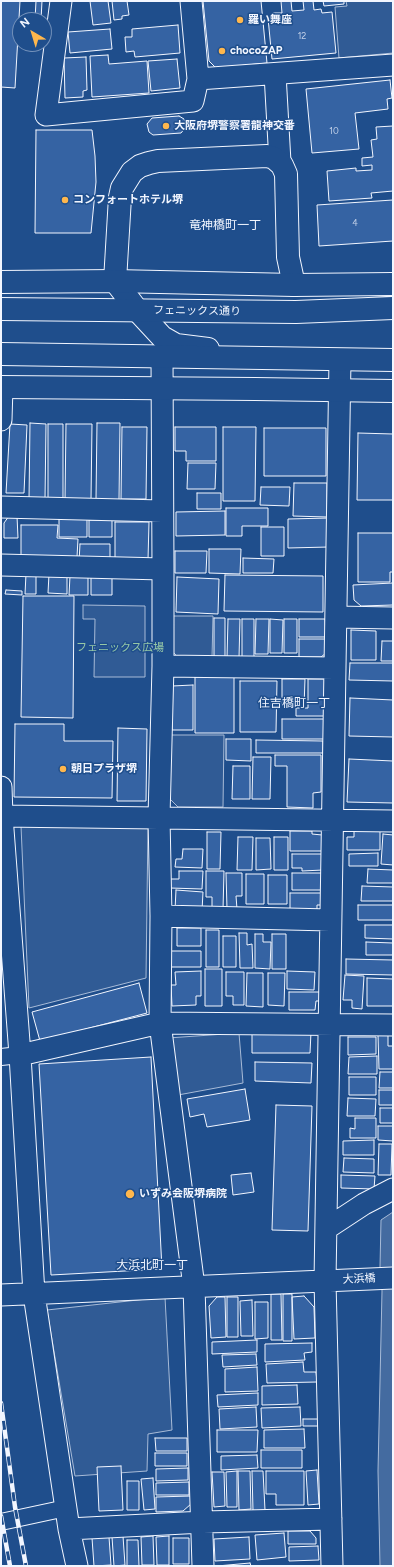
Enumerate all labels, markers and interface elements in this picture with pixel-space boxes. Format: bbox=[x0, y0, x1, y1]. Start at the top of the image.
north arrow bbox=[12, 12, 52, 52]
place label: 羅い舞座 bbox=[248, 13, 292, 27]
text: N bbox=[18, 15, 32, 31]
marker: 羅い舞座 bbox=[235, 15, 245, 25]
house number: 12 bbox=[298, 31, 306, 41]
place label: chocoZAP bbox=[230, 44, 283, 58]
marker: chocoZAP bbox=[217, 46, 227, 56]
place label: 大阪府堺警察署龍神交番 bbox=[174, 119, 295, 133]
marker: 大阪府堺警察署龍神交番 bbox=[161, 121, 171, 131]
house number: 10 bbox=[329, 126, 339, 136]
place label: コンフォートホテル堺 bbox=[73, 193, 183, 207]
marker: コンフォートホテル堺 bbox=[60, 195, 70, 205]
district label: 竜神橋町一丁 bbox=[189, 218, 261, 232]
house number: 4 bbox=[352, 218, 358, 228]
street label: フェニックス通り bbox=[153, 304, 241, 318]
park label: フェニックス広場 bbox=[76, 641, 164, 655]
district label: 住吉橋町一丁 bbox=[258, 696, 330, 710]
place label: 朝日プラザ堺 bbox=[71, 762, 137, 776]
marker: 朝日プラザ堺 bbox=[58, 764, 68, 774]
place label: いずみ会阪堺病院 bbox=[139, 1187, 227, 1201]
marker: いずみ会阪堺病院 bbox=[124, 1188, 136, 1200]
district label: 大浜北町一丁 bbox=[116, 1258, 188, 1272]
street label: 大浜橋 bbox=[342, 1272, 376, 1286]

